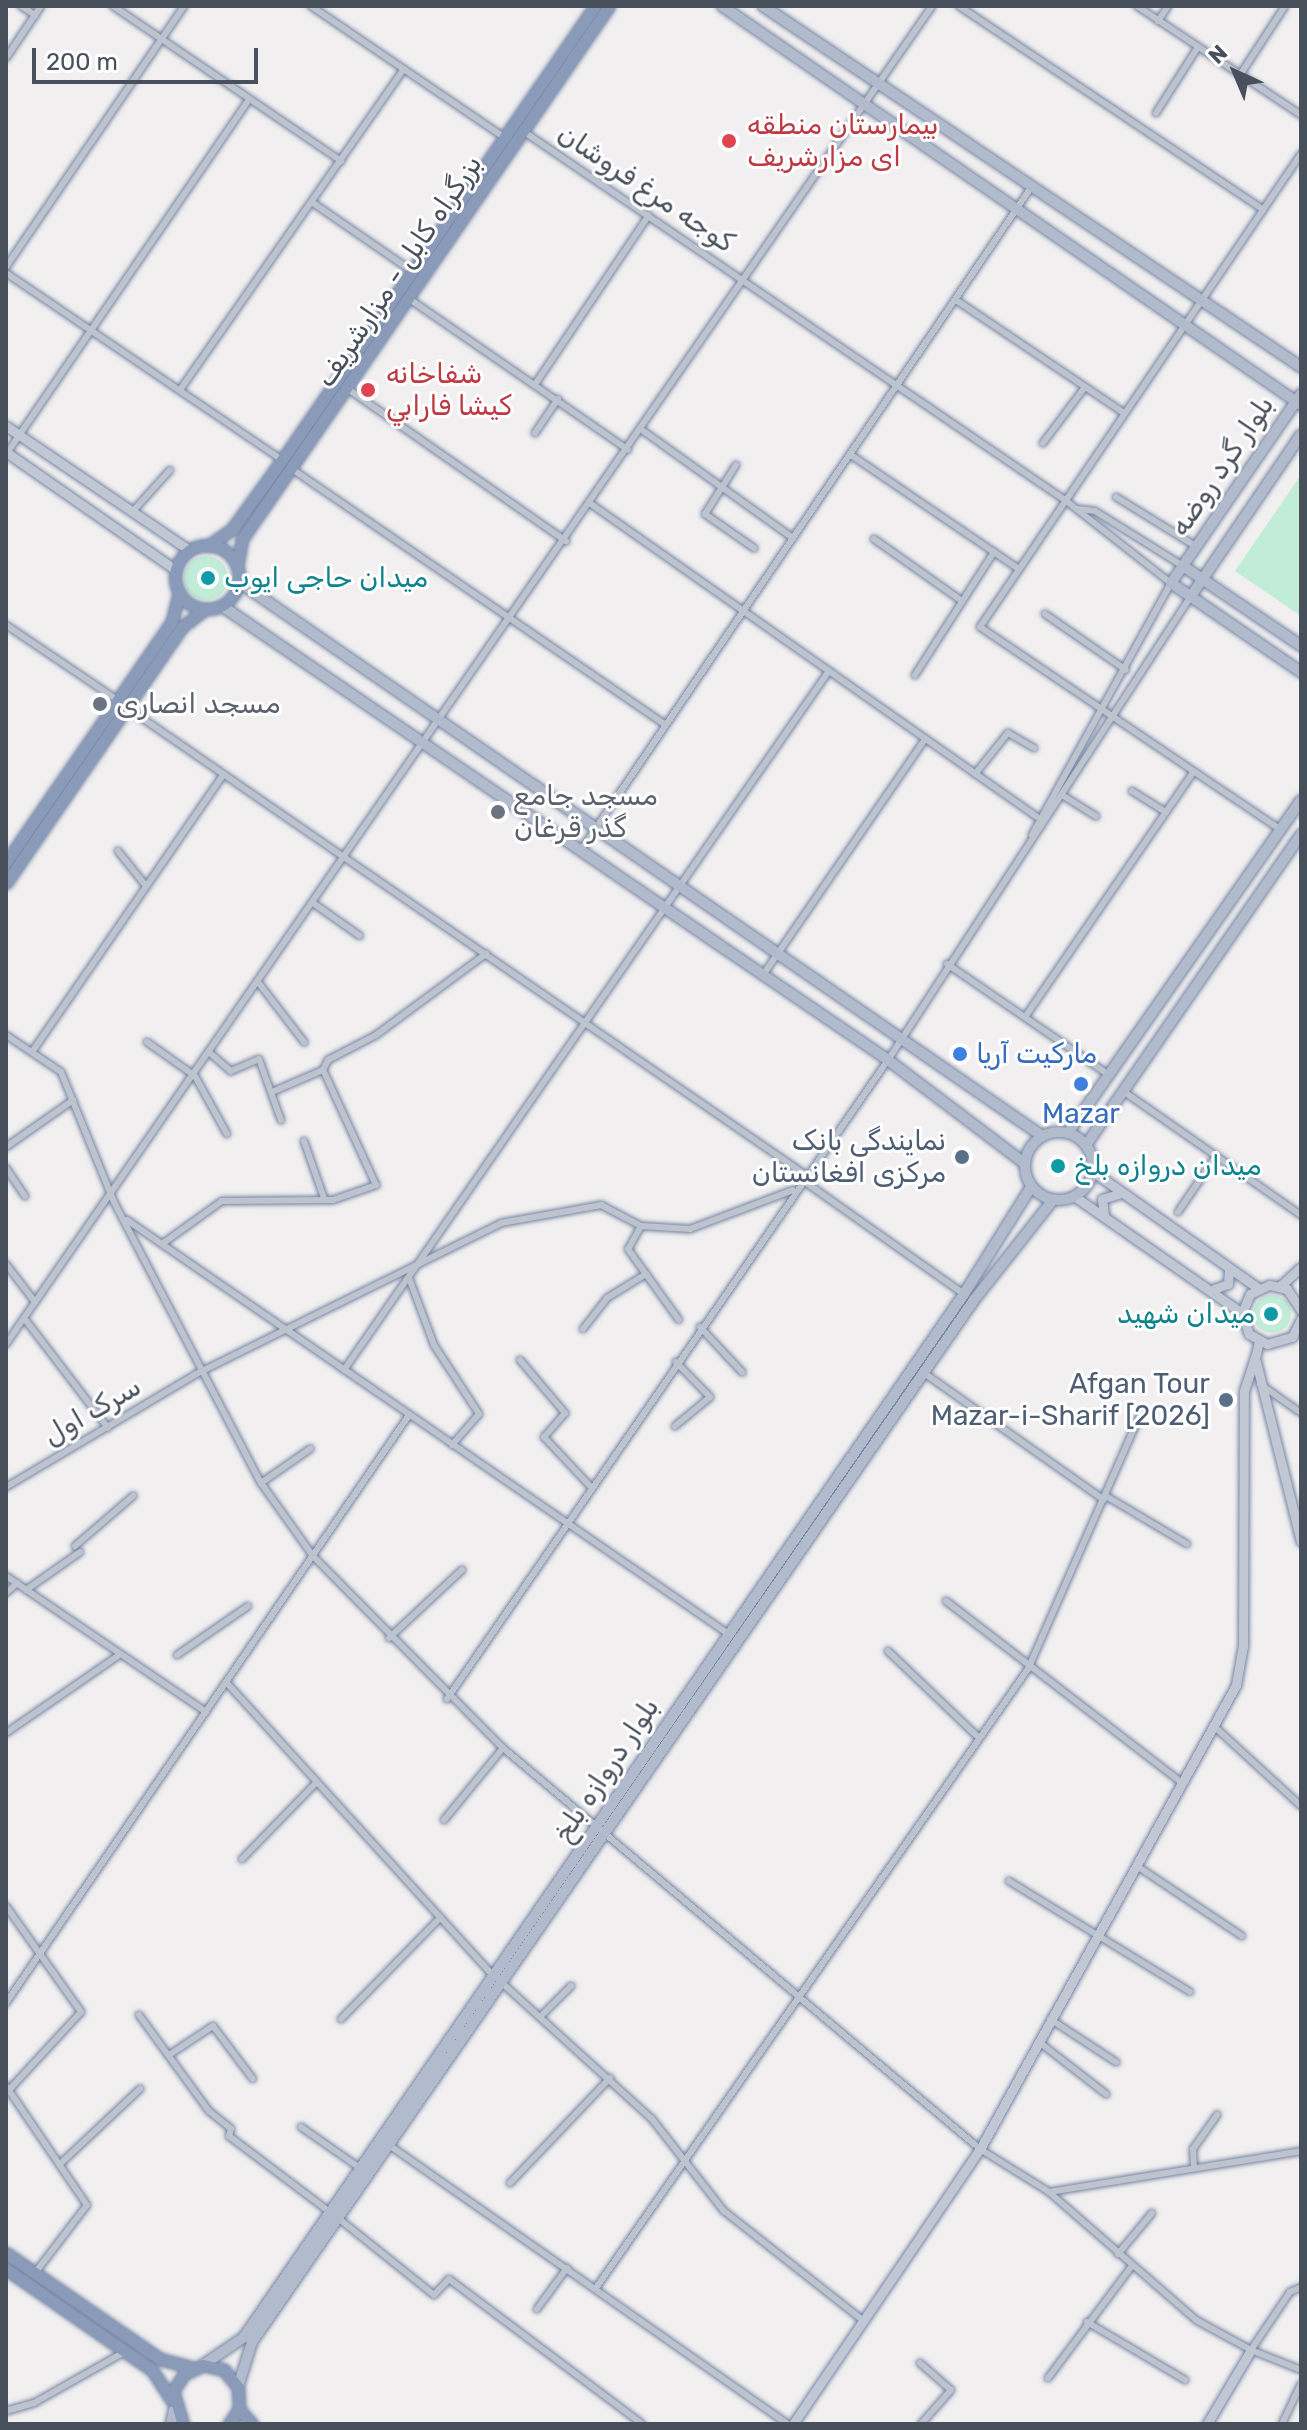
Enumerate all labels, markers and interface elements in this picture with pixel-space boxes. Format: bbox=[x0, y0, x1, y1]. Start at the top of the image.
scale bar bbox=[36, 32, 262, 82]
north arrow bbox=[1195, 32, 1275, 112]
text: N bbox=[1203, 39, 1233, 70]
text: 200 m bbox=[46, 48, 118, 76]
place label: بیمارستان منطقه ای مزارشریف bbox=[747, 108, 939, 174]
street label: كوجه مرغ فروشان bbox=[551, 117, 741, 259]
marker: بیمارستان منطقه ای مزارشریف bbox=[718, 130, 740, 152]
street label: بزرگراه کابل - مزارشریف bbox=[309, 148, 489, 394]
place label: شفاخانه كيشا فارابي bbox=[386, 357, 512, 423]
marker: شفاخانه كيشا فارابي bbox=[357, 379, 379, 401]
street label: بلوار گرد روضه bbox=[1163, 389, 1281, 543]
place label: میدان حاجی ایوب bbox=[224, 561, 428, 595]
marker: میدان حاجی ایوب bbox=[199, 569, 217, 587]
place label: مسجد انصاری bbox=[116, 687, 280, 721]
marker: مسجد انصاری bbox=[91, 695, 109, 713]
place label: مسجد جامع گذر قرغان bbox=[514, 779, 658, 845]
marker: مسجد جامع گذر قرغان bbox=[489, 803, 507, 821]
place label: مارکیت آریا bbox=[976, 1037, 1097, 1071]
marker: مارکیت آریا bbox=[951, 1045, 969, 1063]
marker: Mazar bbox=[1072, 1075, 1090, 1093]
place label: Mazar bbox=[1042, 1097, 1120, 1131]
place label: نمایندگی بانک مرکزی افغانستان bbox=[752, 1124, 946, 1190]
marker: نمایندگی بانک مرکزی افغانستان bbox=[953, 1148, 971, 1166]
place label: میدان دروازه بلخ bbox=[1074, 1149, 1262, 1183]
marker: میدان دروازه بلخ bbox=[1049, 1157, 1067, 1175]
place label: میدان شهید bbox=[1117, 1297, 1255, 1331]
marker: میدان شهید bbox=[1262, 1305, 1280, 1323]
place label: Afgan Tour Mazar-i-Sharif [2026] bbox=[930, 1367, 1210, 1433]
street label: سرک اول bbox=[37, 1370, 147, 1452]
marker: Afgan Tour Mazar-i-Sharif [2026] bbox=[1217, 1391, 1235, 1409]
street label: بلوار دروازه بلخ bbox=[546, 1692, 666, 1848]

